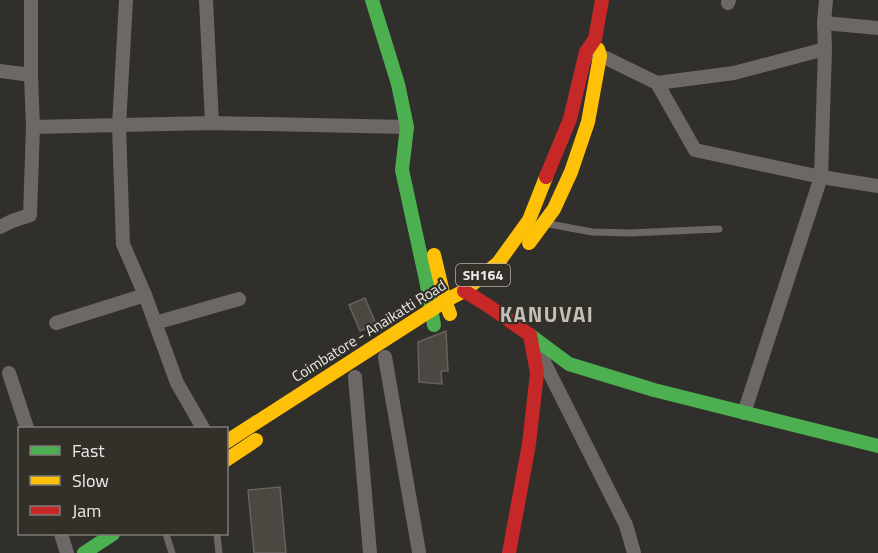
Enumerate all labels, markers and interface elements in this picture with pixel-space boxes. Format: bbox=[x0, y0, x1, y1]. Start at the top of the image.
road number: SH164 bbox=[456, 264, 510, 286]
street label: Coimbatore - Anaikatti Road bbox=[287, 274, 450, 388]
district label: KANUVAI bbox=[500, 298, 594, 330]
legend bbox=[18, 427, 228, 535]
text: Fast bbox=[72, 437, 105, 464]
text: Slow bbox=[72, 467, 109, 494]
text: Jam bbox=[72, 497, 101, 524]

